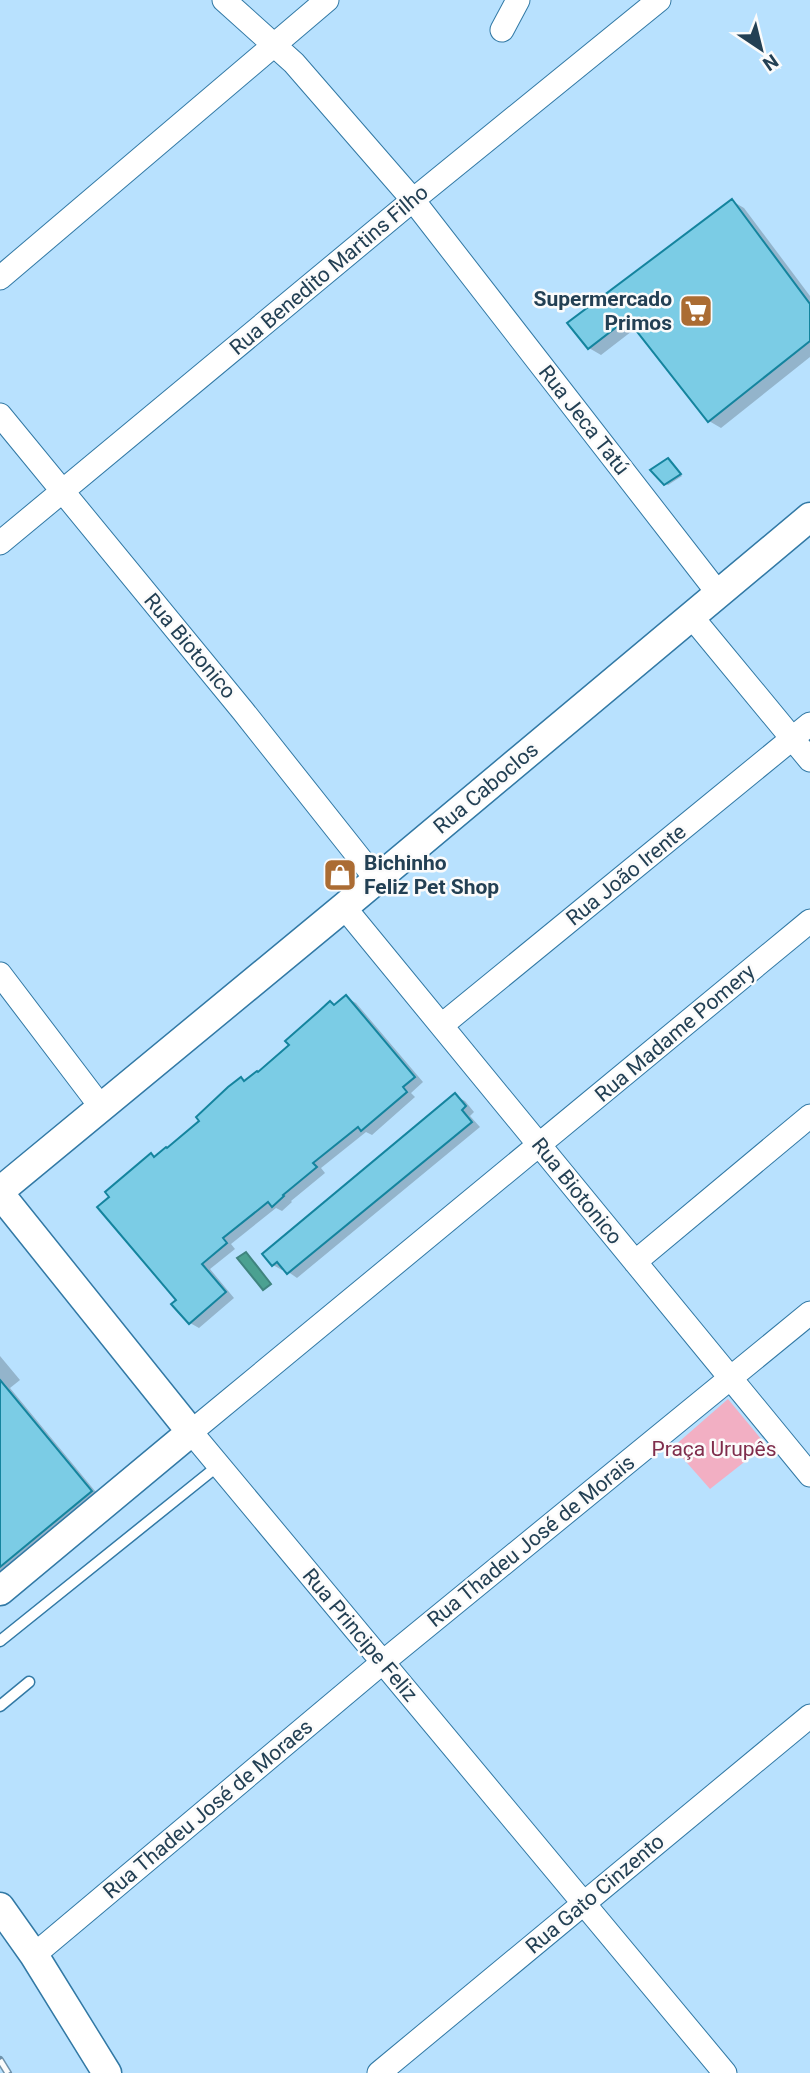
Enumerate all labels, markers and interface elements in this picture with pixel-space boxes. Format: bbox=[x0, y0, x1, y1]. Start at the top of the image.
north arrow bbox=[726, 14, 796, 84]
text: N bbox=[758, 49, 783, 76]
street label: Rua Benedito Martins Filho bbox=[225, 180, 433, 360]
place label: Supermercado Primos bbox=[534, 287, 672, 335]
supermarket icon: Supermercado Primos bbox=[677, 292, 715, 330]
street label: Rua Jeca Tatú bbox=[534, 360, 634, 480]
street label: Rua Biotonico bbox=[139, 589, 241, 703]
street label: Rua Caboclos bbox=[429, 737, 543, 839]
street label: Rua João Irente bbox=[561, 820, 691, 930]
place label: Bichinho Feliz Pet Shop bbox=[364, 851, 499, 899]
shop icon: Bichinho Feliz Pet Shop bbox=[321, 856, 359, 894]
street label: Rua Madame Pomery bbox=[590, 959, 760, 1107]
street label: Rua Biotonico bbox=[527, 1133, 627, 1249]
park label: Praça Urupês bbox=[651, 1437, 777, 1461]
street label: Rua Thadeu José de Morais bbox=[423, 1450, 639, 1632]
street label: Rua Principe Feliz bbox=[298, 1564, 422, 1706]
street label: Rua Thadeu José de Moraes bbox=[99, 1715, 317, 1903]
street label: Rua Gato Cinzento bbox=[521, 1829, 669, 1959]

